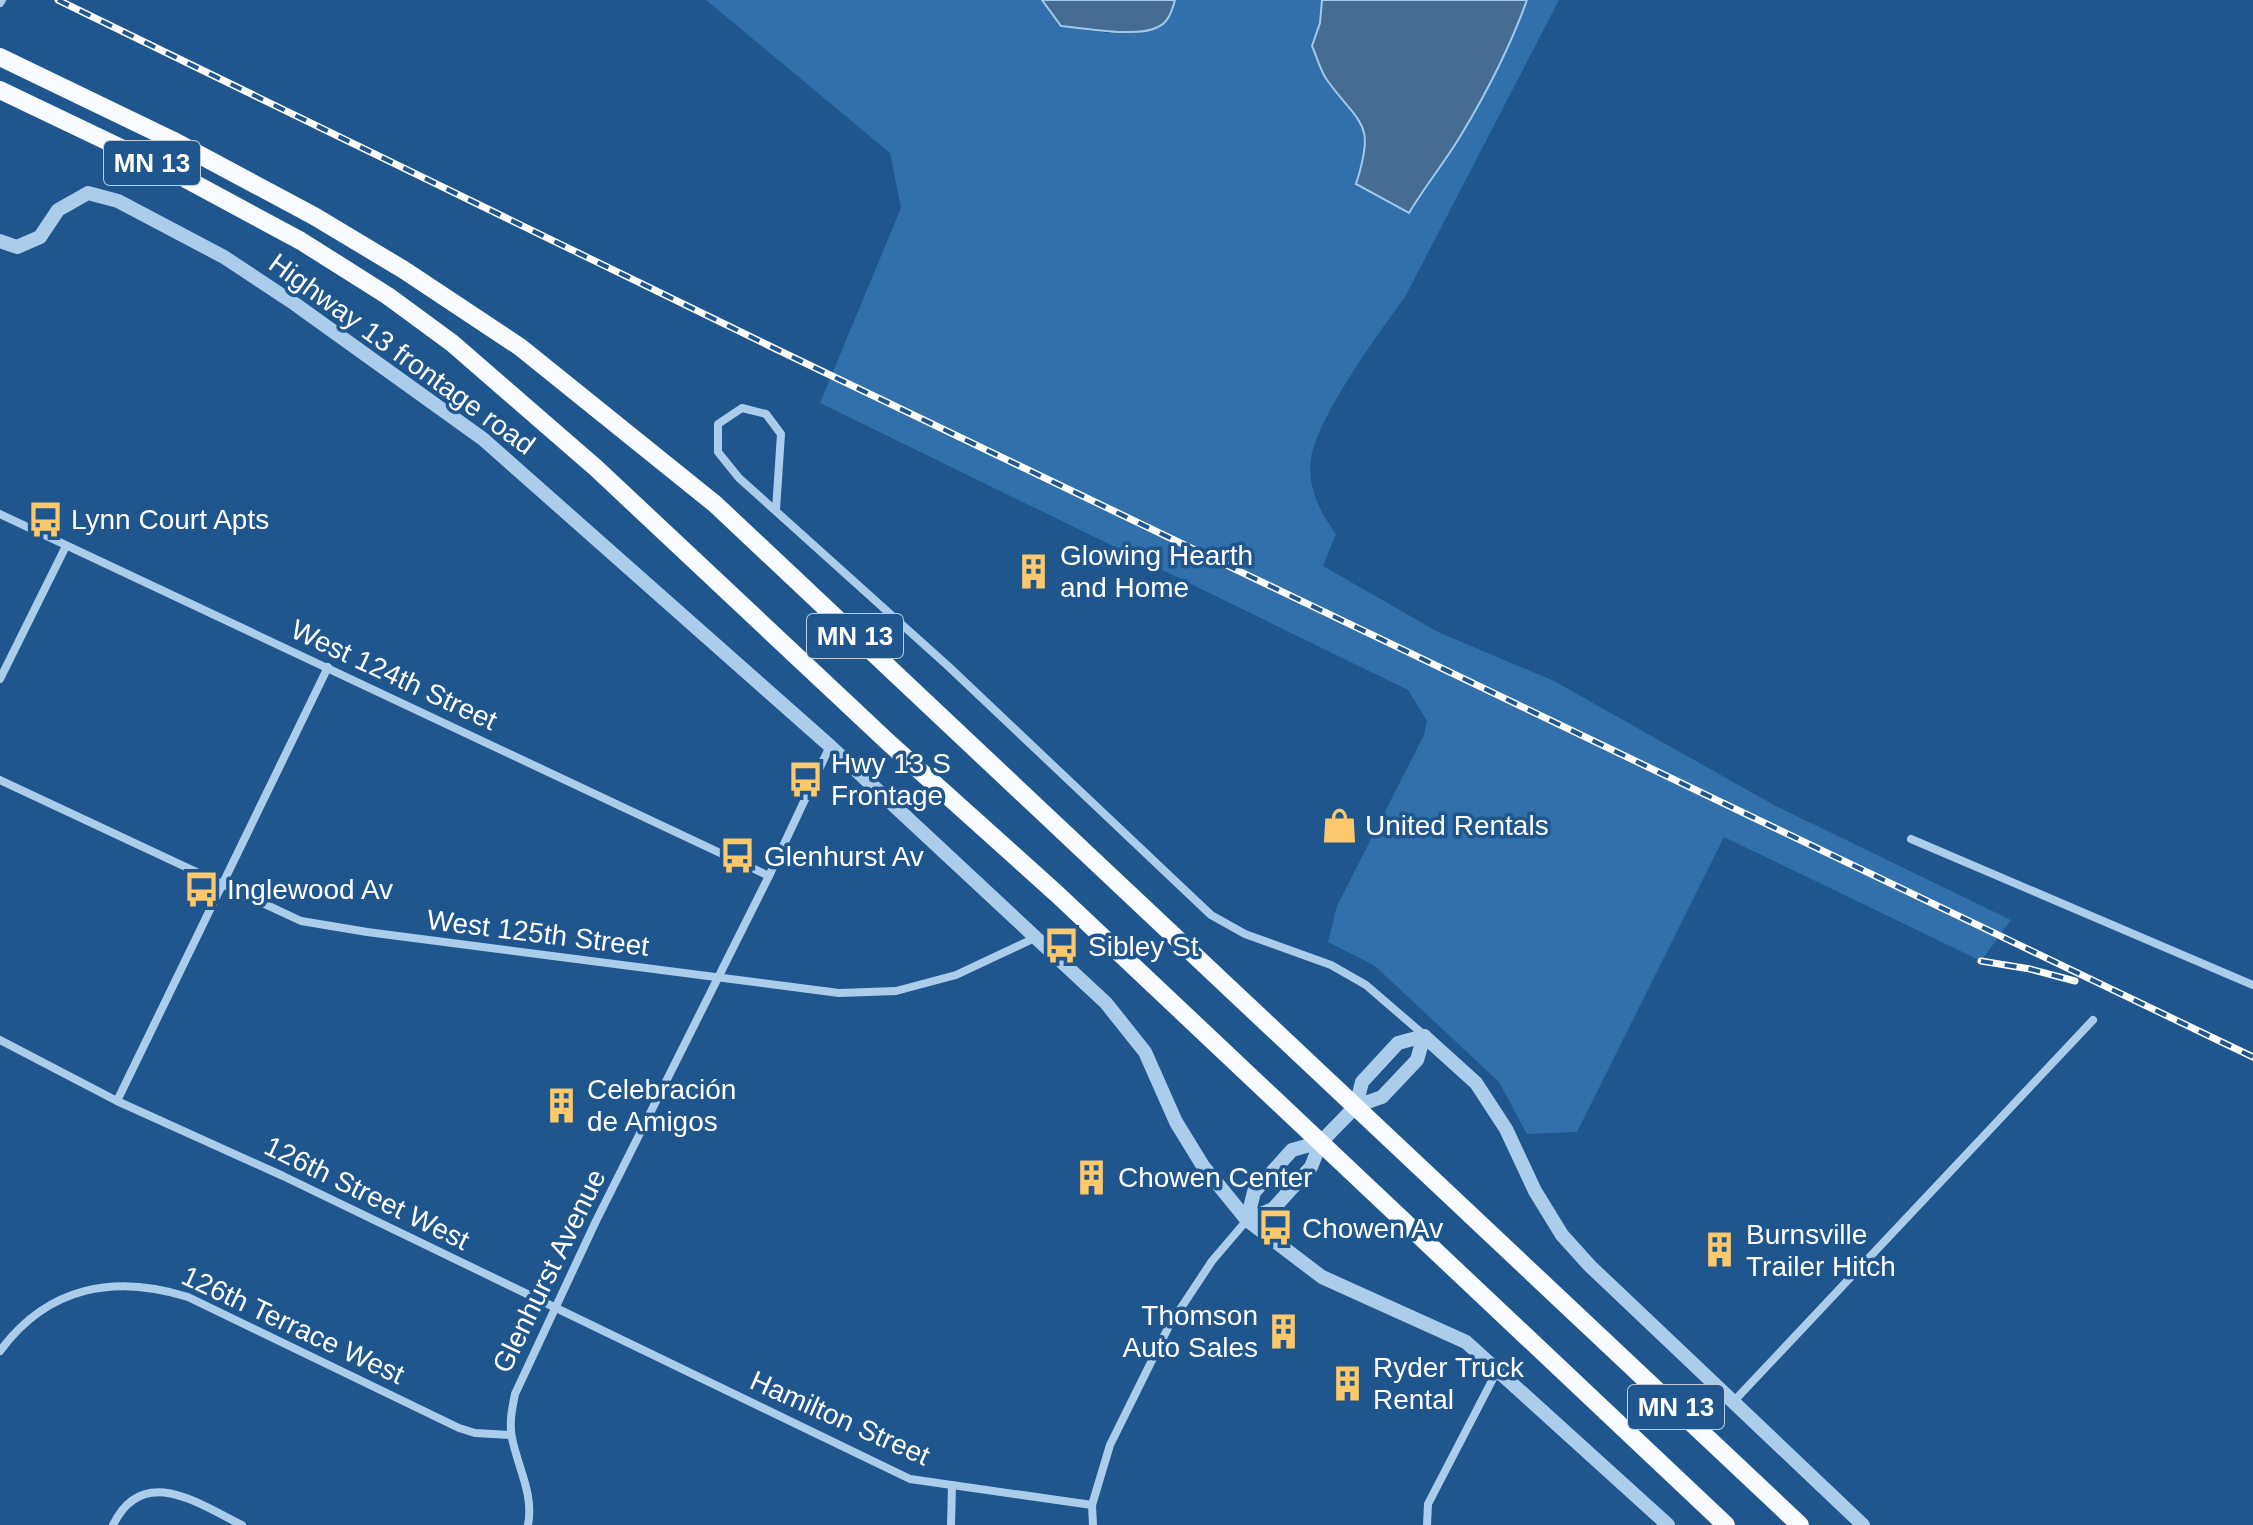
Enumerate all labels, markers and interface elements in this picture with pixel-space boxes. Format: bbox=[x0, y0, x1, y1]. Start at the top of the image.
road number: MN 13 bbox=[104, 141, 200, 185]
street label: Highway 13 frontage road bbox=[263, 247, 541, 461]
bus stop icon: Lynn Court Apts bbox=[26, 500, 64, 538]
place label: Lynn Court Apts bbox=[71, 504, 269, 535]
place label: Glowing Hearth and Home bbox=[1060, 540, 1253, 603]
building icon: Glowing Hearth and Home bbox=[1015, 552, 1053, 590]
street label: West 124th Street bbox=[286, 614, 502, 736]
road number: MN 13 bbox=[807, 614, 903, 658]
place label: Hwy 13 S Frontage bbox=[831, 748, 951, 811]
bus stop icon: Hwy 13 S Frontage bbox=[786, 760, 824, 798]
shop icon: United Rentals bbox=[1320, 806, 1358, 844]
place label: United Rentals bbox=[1365, 810, 1549, 841]
bus stop icon: Glenhurst Av bbox=[719, 837, 757, 875]
place label: Glenhurst Av bbox=[764, 841, 924, 872]
bus stop icon: Inglewood Av bbox=[182, 870, 220, 908]
place label: Inglewood Av bbox=[227, 874, 393, 905]
street label: West 125th Street bbox=[425, 904, 651, 962]
bus stop icon: Sibley St bbox=[1043, 927, 1081, 965]
place label: Sibley St bbox=[1088, 931, 1199, 962]
place label: Celebración de Amigos bbox=[587, 1074, 736, 1137]
building icon: Celebración de Amigos bbox=[542, 1086, 580, 1124]
street label: 126th Street West bbox=[260, 1130, 474, 1256]
building icon: Chowen Center bbox=[1073, 1158, 1111, 1196]
place label: Chowen Center bbox=[1118, 1162, 1313, 1193]
street label: Glenhurst Avenue bbox=[486, 1164, 612, 1378]
bus stop icon: Chowen Av bbox=[1257, 1209, 1295, 1247]
place label: Chowen Av bbox=[1302, 1213, 1443, 1244]
place label: Burnsville Trailer Hitch bbox=[1746, 1219, 1896, 1282]
building icon: Burnsville Trailer Hitch bbox=[1701, 1231, 1739, 1269]
street label: 126th Terrace West bbox=[177, 1260, 409, 1390]
place label: Thomson Auto Sales bbox=[1123, 1300, 1258, 1363]
building icon: Thomson Auto Sales bbox=[1265, 1312, 1303, 1350]
place label: Ryder Truck Rental bbox=[1373, 1352, 1525, 1415]
building icon: Ryder Truck Rental bbox=[1328, 1364, 1366, 1402]
street label: Hamilton Street bbox=[746, 1365, 935, 1471]
road number: MN 13 bbox=[1628, 1385, 1724, 1429]

